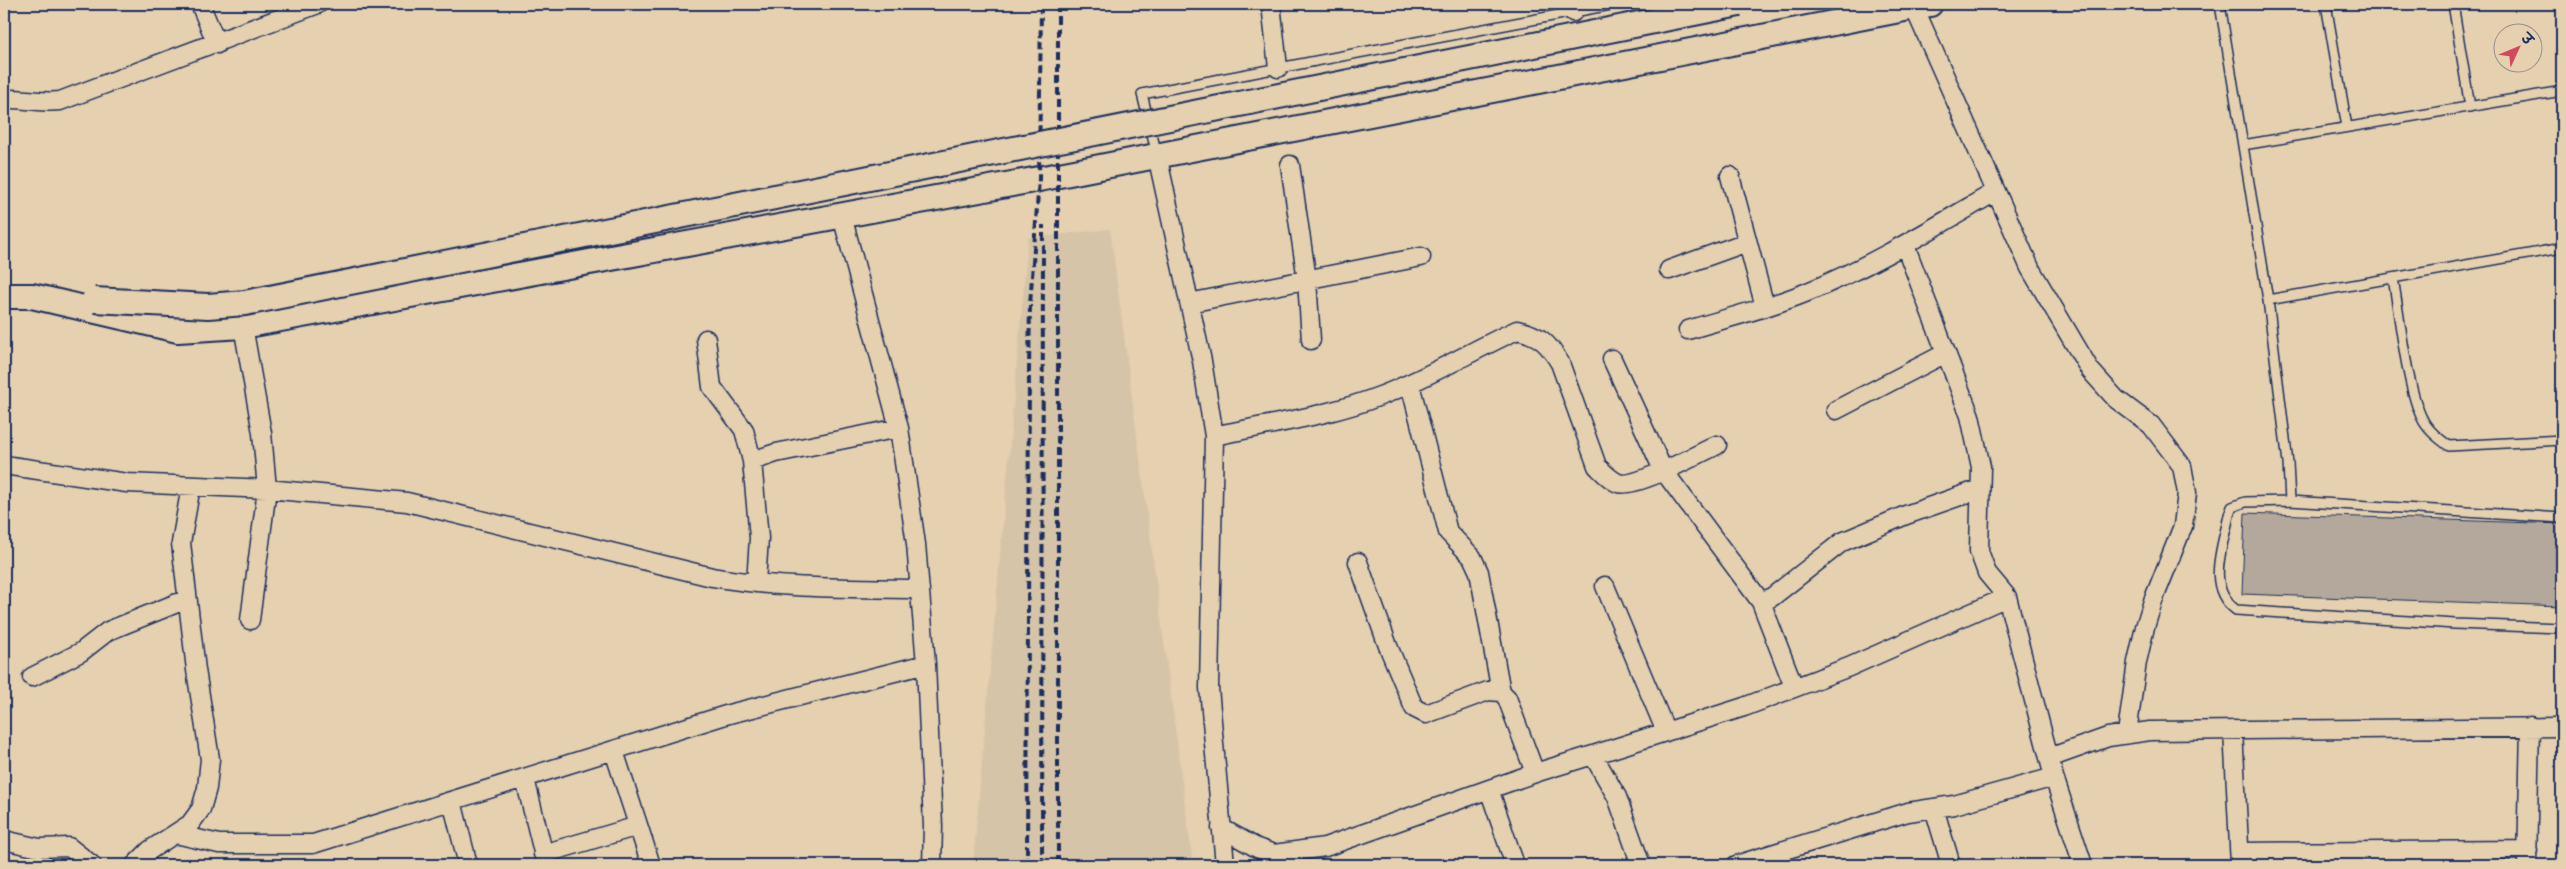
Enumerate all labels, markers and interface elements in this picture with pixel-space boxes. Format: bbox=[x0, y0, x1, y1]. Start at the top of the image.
north arrow bbox=[2494, 22, 2544, 72]
text: उ bbox=[2516, 27, 2539, 50]

